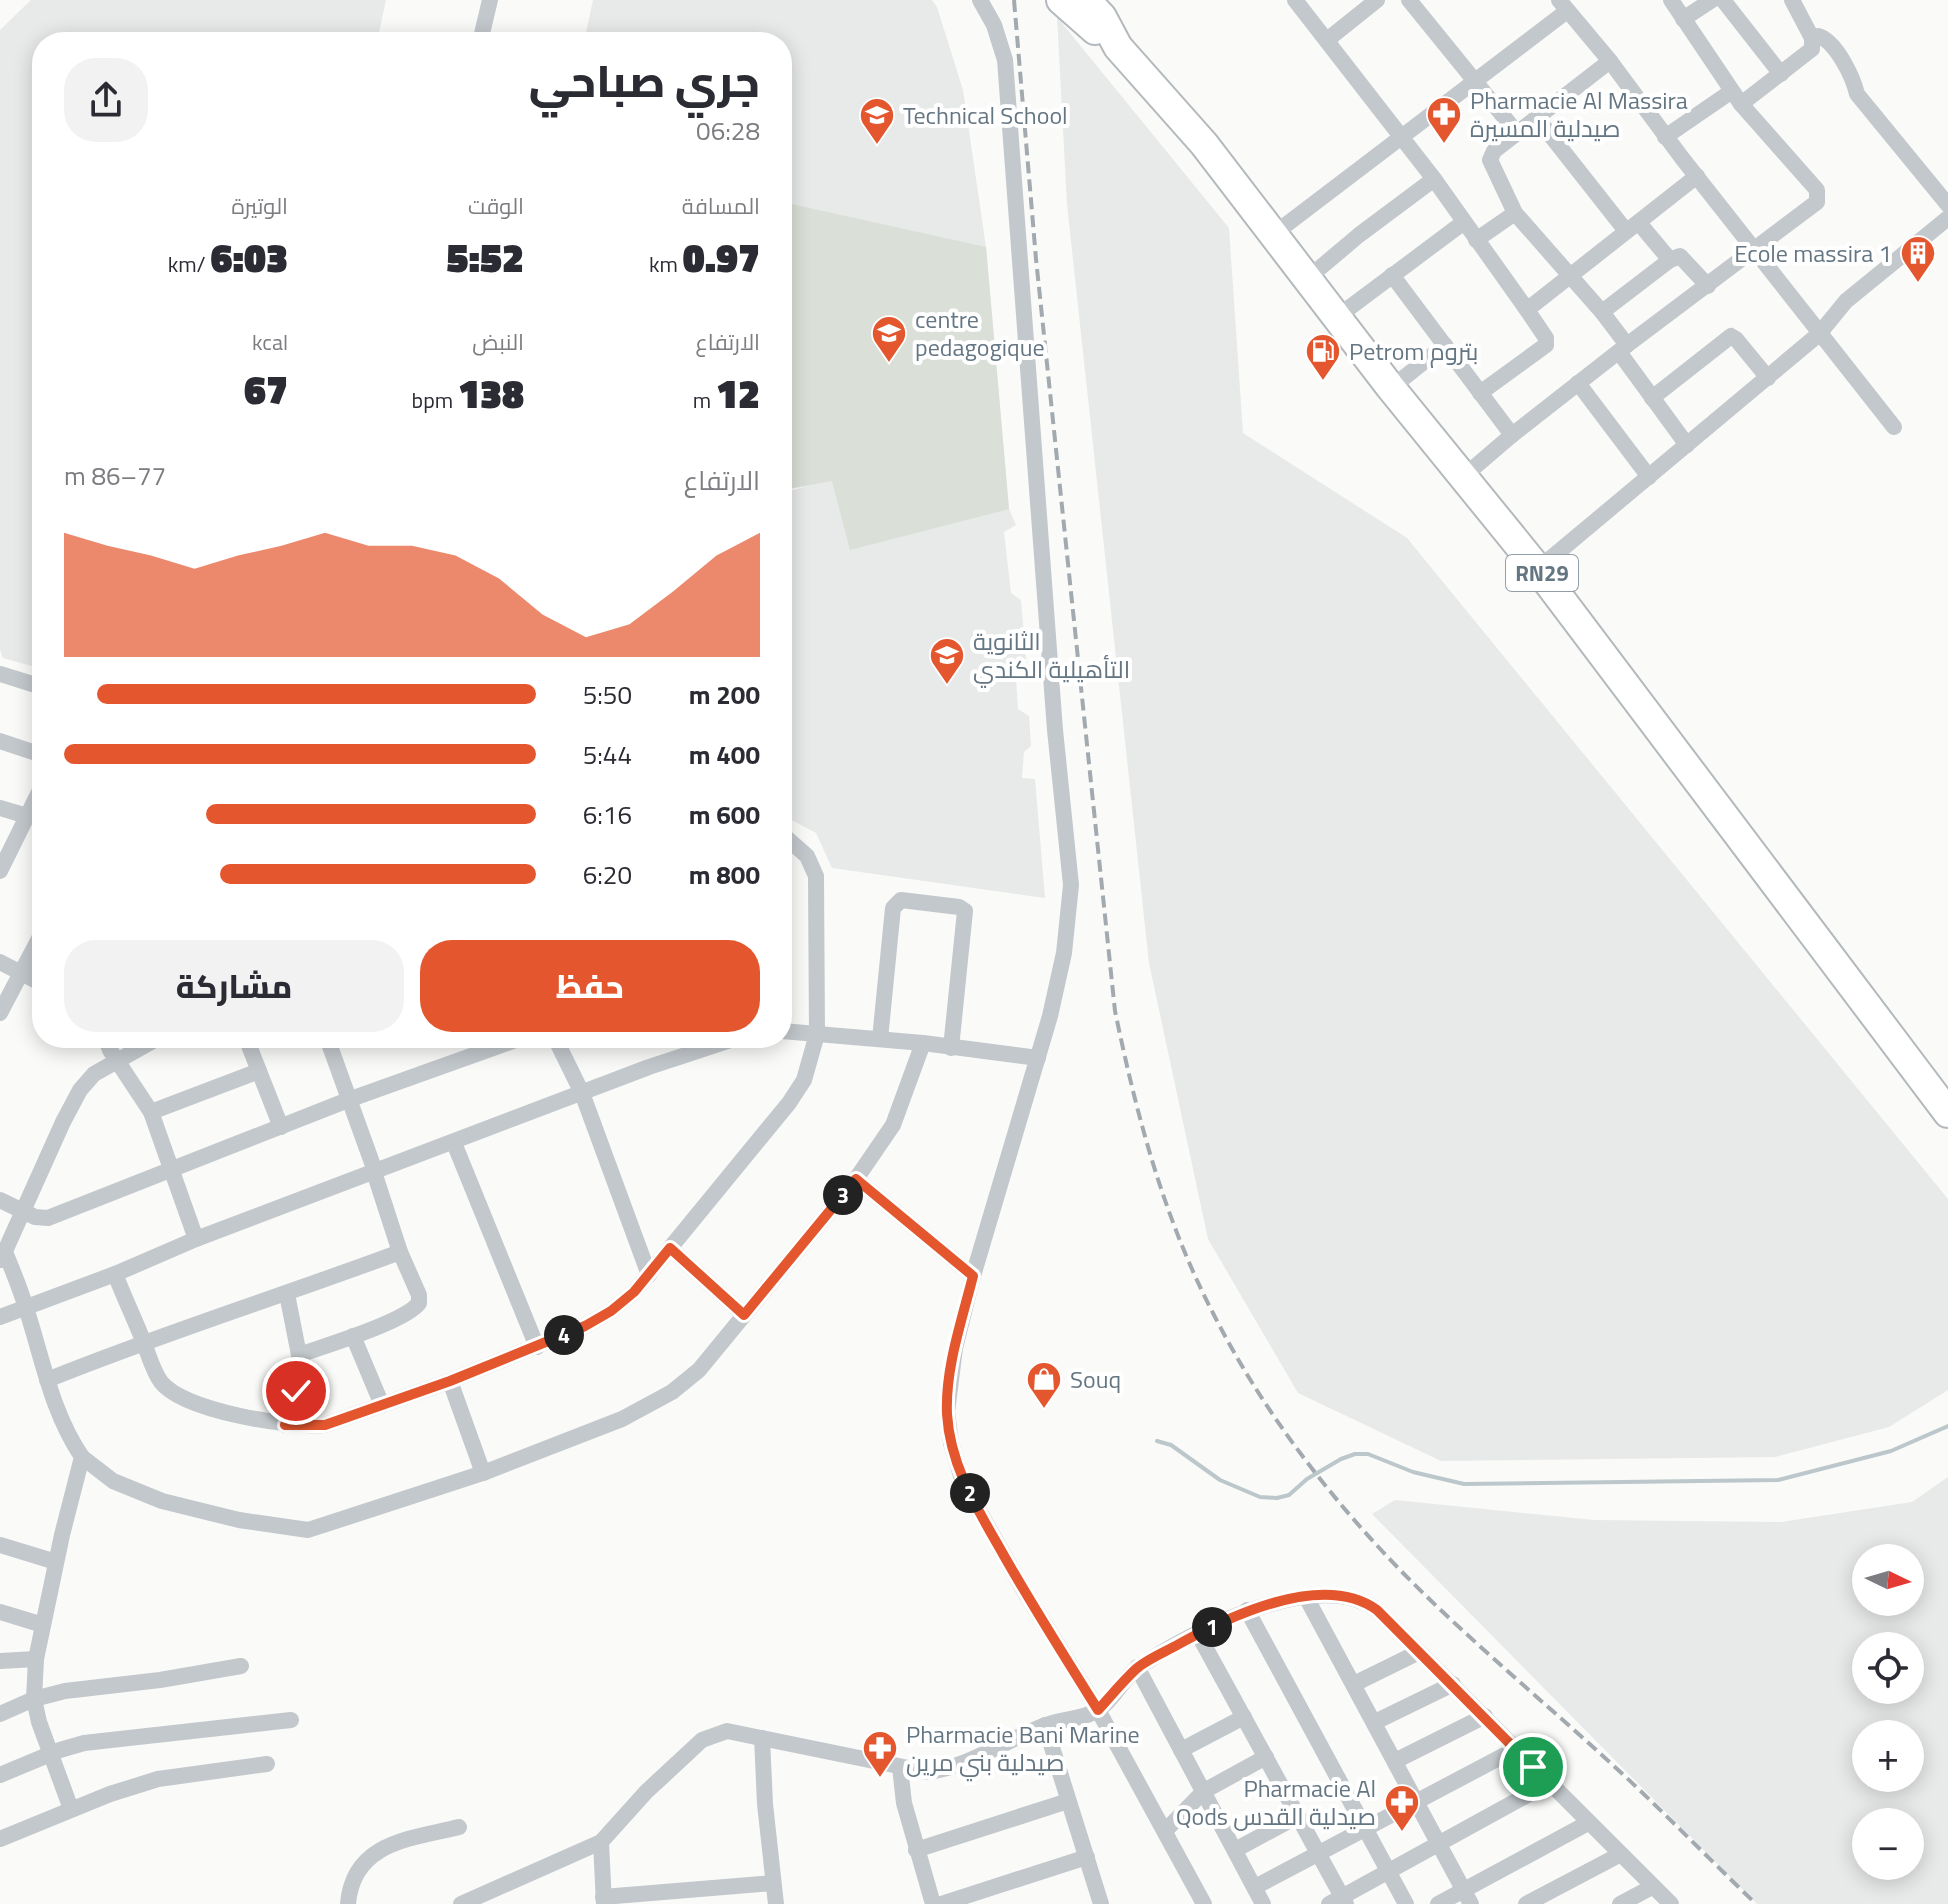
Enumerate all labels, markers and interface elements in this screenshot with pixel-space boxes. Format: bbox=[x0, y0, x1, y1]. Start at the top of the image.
text: جري صباحي bbox=[529, 47, 760, 114]
button: share bbox=[64, 58, 148, 142]
place label: Pharmacie Al Massira صيدلية المسيرة bbox=[1470, 82, 1688, 146]
pharmacy icon: Pharmacie Al Massira صيدلية المسيرة bbox=[1425, 95, 1463, 145]
school or university icon: Technical School bbox=[858, 96, 896, 146]
place label: Technical School bbox=[903, 97, 1068, 133]
text: 06:28 bbox=[696, 111, 760, 150]
text: الوتيرة bbox=[232, 189, 288, 223]
text: الوقت bbox=[468, 189, 524, 223]
text: المسافة bbox=[682, 189, 760, 223]
text: 6:03 bbox=[210, 227, 288, 288]
text: 5:52 bbox=[446, 227, 524, 288]
text: 0.97 bbox=[683, 227, 760, 288]
building icon: Ecole massira 1 bbox=[1899, 234, 1937, 284]
place label: Ecole massira 1 bbox=[1734, 235, 1892, 271]
text: /km bbox=[168, 247, 210, 281]
text: km bbox=[649, 247, 683, 281]
place label: centre pedagogique bbox=[915, 301, 1045, 365]
school or university icon: centre pedagogique bbox=[870, 314, 908, 364]
text: kcal bbox=[252, 325, 288, 359]
text: النبض bbox=[472, 325, 524, 359]
text: الارتفاع bbox=[696, 325, 760, 359]
fuel station icon: Petrom بتروم bbox=[1304, 332, 1342, 382]
place label: Petrom بتروم bbox=[1349, 333, 1478, 369]
text: 67 bbox=[244, 359, 288, 420]
text: 138 bbox=[458, 363, 524, 424]
text: 12 bbox=[716, 363, 760, 424]
text: bpm bbox=[412, 383, 458, 417]
text: m bbox=[693, 383, 716, 417]
text: 77–86 m bbox=[64, 456, 166, 495]
text: الارتفاع bbox=[684, 461, 760, 500]
road number: RN29 bbox=[1506, 555, 1578, 591]
place label: الثانوية التأهيلية الكندي bbox=[973, 623, 1130, 688]
school or university icon: الثانوية التأهيلية الكندي bbox=[928, 636, 966, 686]
text: 5:50 bbox=[583, 675, 632, 714]
text: 200 m bbox=[689, 675, 760, 714]
text: 5:44 bbox=[583, 735, 632, 774]
text: 400 m bbox=[689, 735, 760, 774]
text: 6:16 bbox=[583, 795, 632, 834]
text: 600 m bbox=[689, 795, 760, 834]
text: 6:20 bbox=[583, 855, 632, 894]
text: 800 m bbox=[689, 855, 760, 894]
button: مشاركة bbox=[64, 940, 404, 1032]
button: حفظ bbox=[420, 940, 760, 1032]
pin: 3 bbox=[823, 1175, 863, 1215]
text: 3 bbox=[837, 1178, 849, 1212]
pin: 4 bbox=[544, 1315, 584, 1355]
text: 4 bbox=[558, 1318, 570, 1352]
pin bbox=[262, 1357, 330, 1425]
shop icon: Souq bbox=[1025, 1360, 1063, 1410]
place label: Souq bbox=[1070, 1361, 1121, 1397]
icon: check bbox=[274, 1369, 318, 1413]
pin: 2 bbox=[950, 1473, 990, 1513]
text: 2 bbox=[964, 1476, 976, 1510]
north arrow bbox=[1852, 1544, 1924, 1616]
map controls bbox=[1852, 1544, 1924, 1880]
pin: 1 bbox=[1192, 1607, 1232, 1647]
text: 1 bbox=[1206, 1610, 1218, 1644]
button: locate bbox=[1852, 1632, 1924, 1704]
place label: Pharmacie Bani Marine صيدلية بني مرين bbox=[906, 1716, 1140, 1782]
button: + bbox=[1852, 1720, 1924, 1792]
pharmacy icon: Pharmacie Bani Marine صيدلية بني مرين bbox=[861, 1729, 899, 1779]
pin bbox=[1499, 1733, 1567, 1801]
icon: arrive bbox=[1511, 1745, 1555, 1789]
place label: Pharmacie Al Qods صيدلية القدس bbox=[1176, 1770, 1376, 1834]
pharmacy icon: Pharmacie Al Qods صيدلية القدس bbox=[1383, 1783, 1421, 1833]
button: − bbox=[1852, 1808, 1924, 1880]

